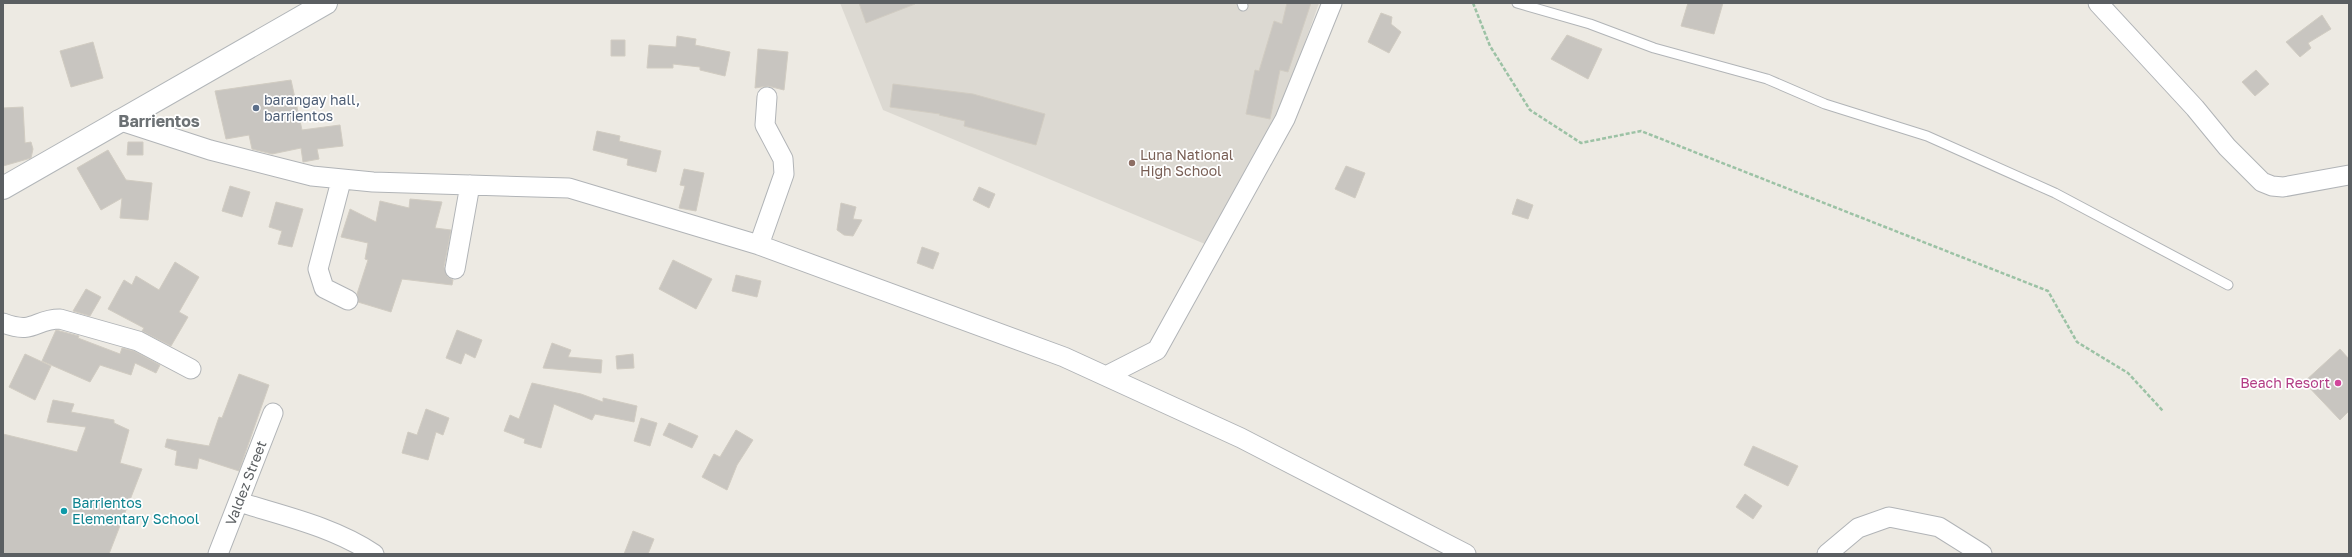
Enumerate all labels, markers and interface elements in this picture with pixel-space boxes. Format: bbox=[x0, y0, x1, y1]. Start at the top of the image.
place label: barangay hall, barrientos bbox=[264, 91, 360, 124]
marker: barangay hall, barrientos bbox=[251, 103, 261, 113]
district label: Barrientos bbox=[118, 111, 200, 131]
place label: Luna National High School bbox=[1140, 146, 1233, 179]
marker: Luna National High School bbox=[1127, 158, 1137, 168]
place label: Beach Resort bbox=[2240, 374, 2330, 391]
marker: Beach Resort bbox=[2333, 378, 2343, 388]
street label: Valdez Street bbox=[222, 438, 270, 528]
place label: Barrientos Elementary School bbox=[72, 494, 199, 527]
marker: Barrientos Elementary School bbox=[59, 506, 69, 516]

